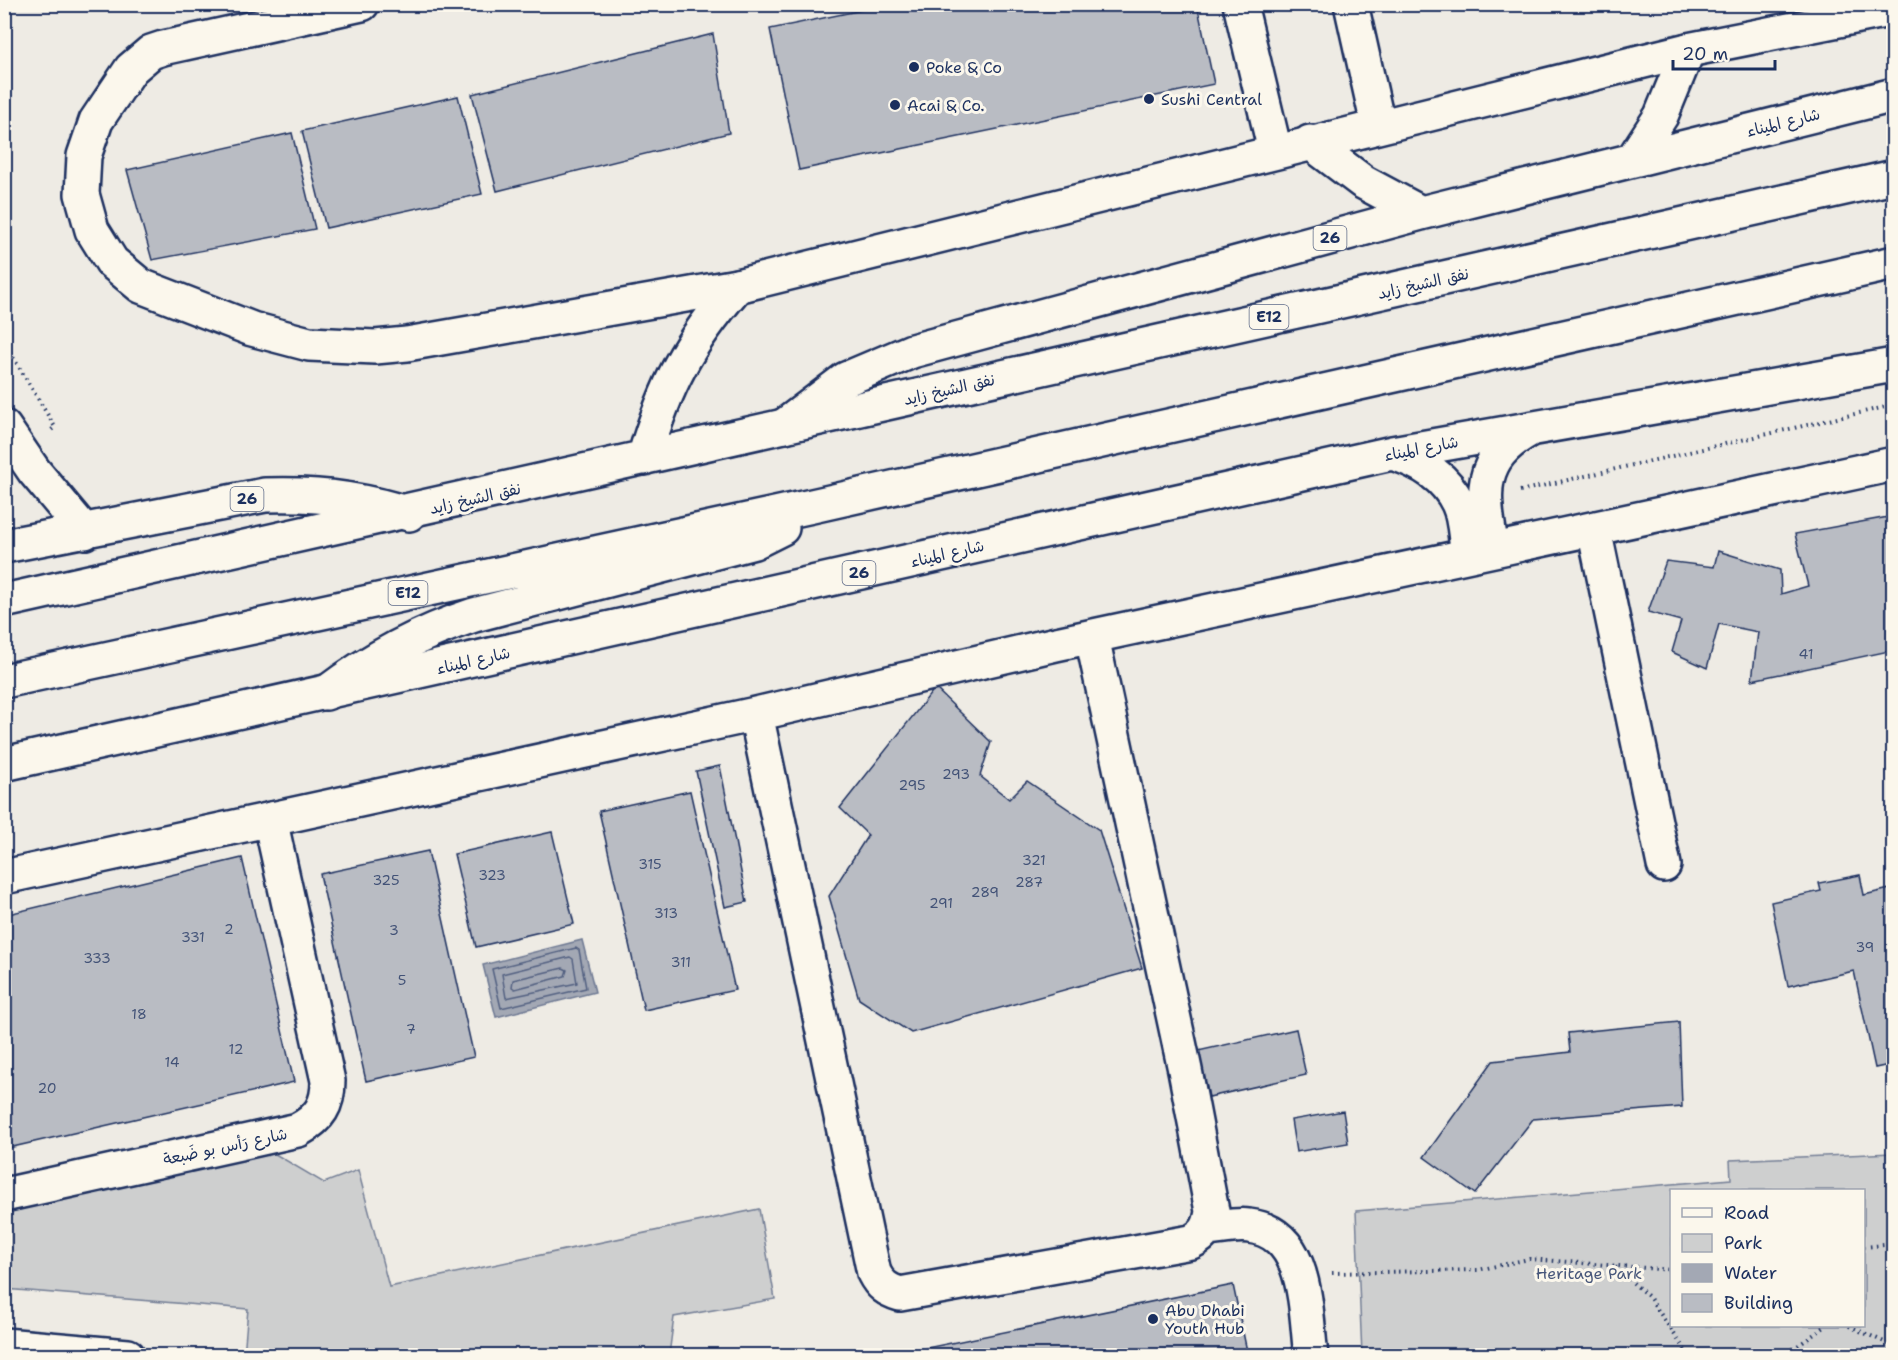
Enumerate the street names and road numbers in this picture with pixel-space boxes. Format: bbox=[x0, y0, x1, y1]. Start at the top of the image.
street label: شارع الميناء bbox=[1744, 103, 1822, 143]
road number: 26 bbox=[1314, 226, 1346, 250]
street label: نفق الشيخ زايد bbox=[1375, 263, 1471, 304]
road number: E12 bbox=[1250, 305, 1288, 329]
street label: نفق الشيخ زايد bbox=[901, 369, 997, 410]
street label: شارع الميناء bbox=[1382, 431, 1460, 467]
street label: نفق الشيخ زايد bbox=[427, 478, 523, 519]
road number: 26 bbox=[230, 487, 264, 511]
street label: شارع الميناء bbox=[908, 535, 986, 573]
road number: 26 bbox=[842, 561, 876, 585]
road number: E12 bbox=[388, 581, 428, 605]
street label: شارع الميناء bbox=[434, 642, 512, 680]
street label: شارع رَأس بو ضَبعة bbox=[161, 1123, 289, 1171]

